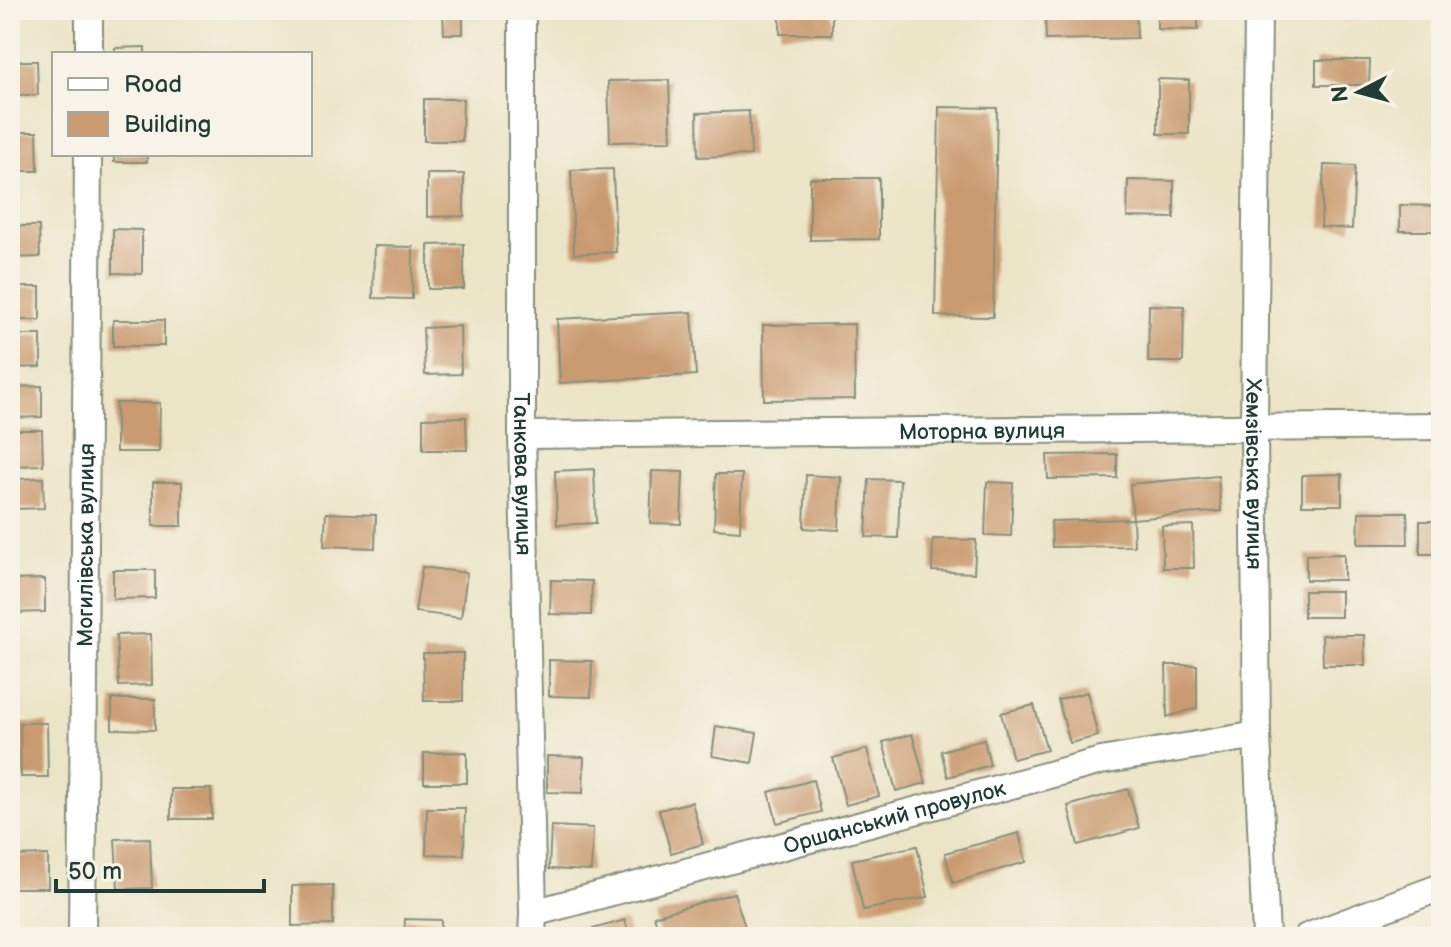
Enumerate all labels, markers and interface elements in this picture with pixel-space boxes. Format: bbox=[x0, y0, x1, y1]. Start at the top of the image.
legend bbox=[52, 52, 312, 156]
north arrow bbox=[1319, 52, 1399, 132]
text: Road bbox=[124, 70, 182, 99]
text: N bbox=[1326, 84, 1355, 104]
text: Building bbox=[124, 110, 211, 139]
street label: Хемзівська вулиця bbox=[1239, 378, 1267, 570]
street label: Танкова вулиця bbox=[507, 392, 537, 556]
street label: Моторна вулиця bbox=[899, 418, 1065, 446]
street label: Могилівська вулиця bbox=[72, 443, 101, 647]
street label: Оршанський провулок bbox=[781, 775, 1009, 860]
scale bar bbox=[56, 843, 264, 893]
text: 50 m bbox=[68, 857, 122, 886]

